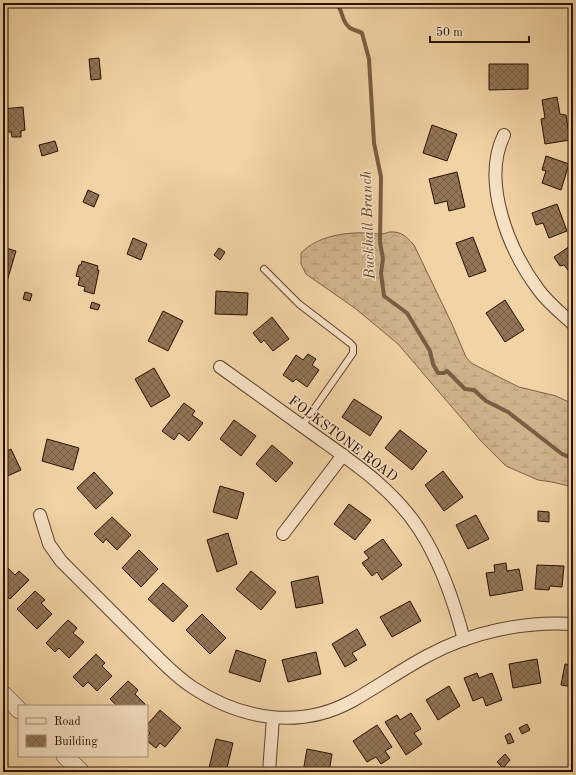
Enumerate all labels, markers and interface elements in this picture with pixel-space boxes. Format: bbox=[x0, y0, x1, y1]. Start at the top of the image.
scale bar bbox=[430, 18, 529, 44]
text: 50 m bbox=[436, 26, 463, 39]
water label: Buckhall Branch bbox=[360, 170, 378, 281]
street label: FOLKSTONE ROAD bbox=[286, 393, 400, 485]
legend bbox=[18, 705, 148, 757]
text: Road bbox=[54, 716, 81, 728]
text: Building bbox=[54, 736, 98, 748]

